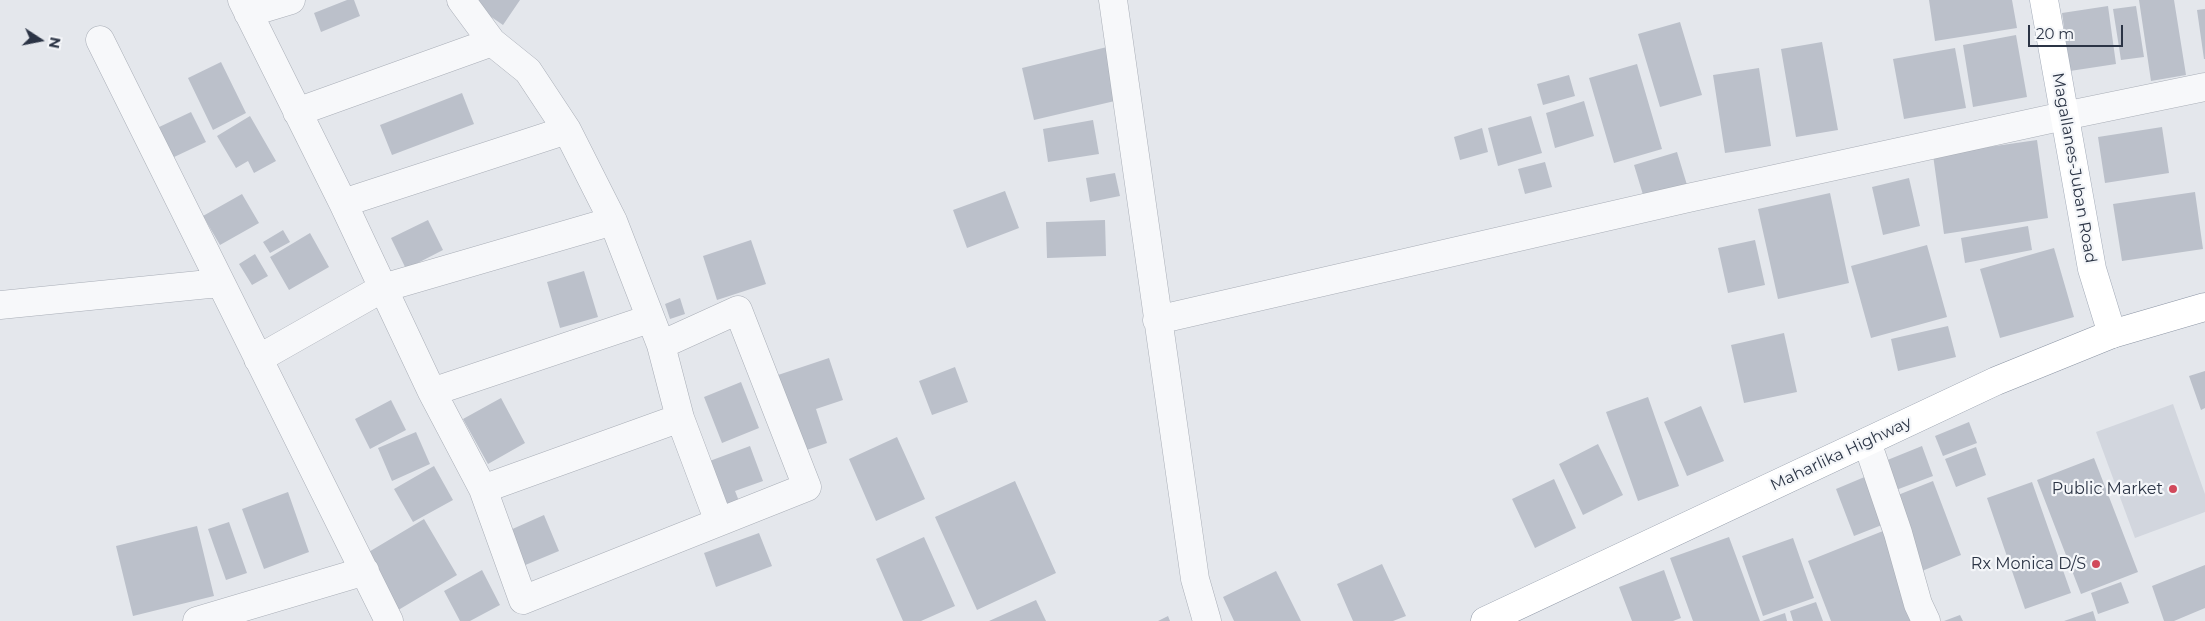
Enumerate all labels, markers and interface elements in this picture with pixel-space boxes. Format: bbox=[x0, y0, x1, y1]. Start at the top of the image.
north arrow bbox=[15, 15, 65, 65]
scale bar bbox=[2030, 15, 2125, 47]
text: 20 m bbox=[2036, 24, 2074, 43]
text: N bbox=[45, 36, 65, 50]
street label: Magallanes-Juban Road bbox=[2048, 71, 2100, 265]
street label: Maharlika Highway bbox=[1767, 413, 1915, 495]
place label: Public Market bbox=[2052, 479, 2163, 499]
marker: Public Market bbox=[2167, 483, 2179, 495]
place label: Rx Monica D/S bbox=[1971, 554, 2086, 574]
marker: Rx Monica D/S bbox=[2090, 558, 2102, 570]

